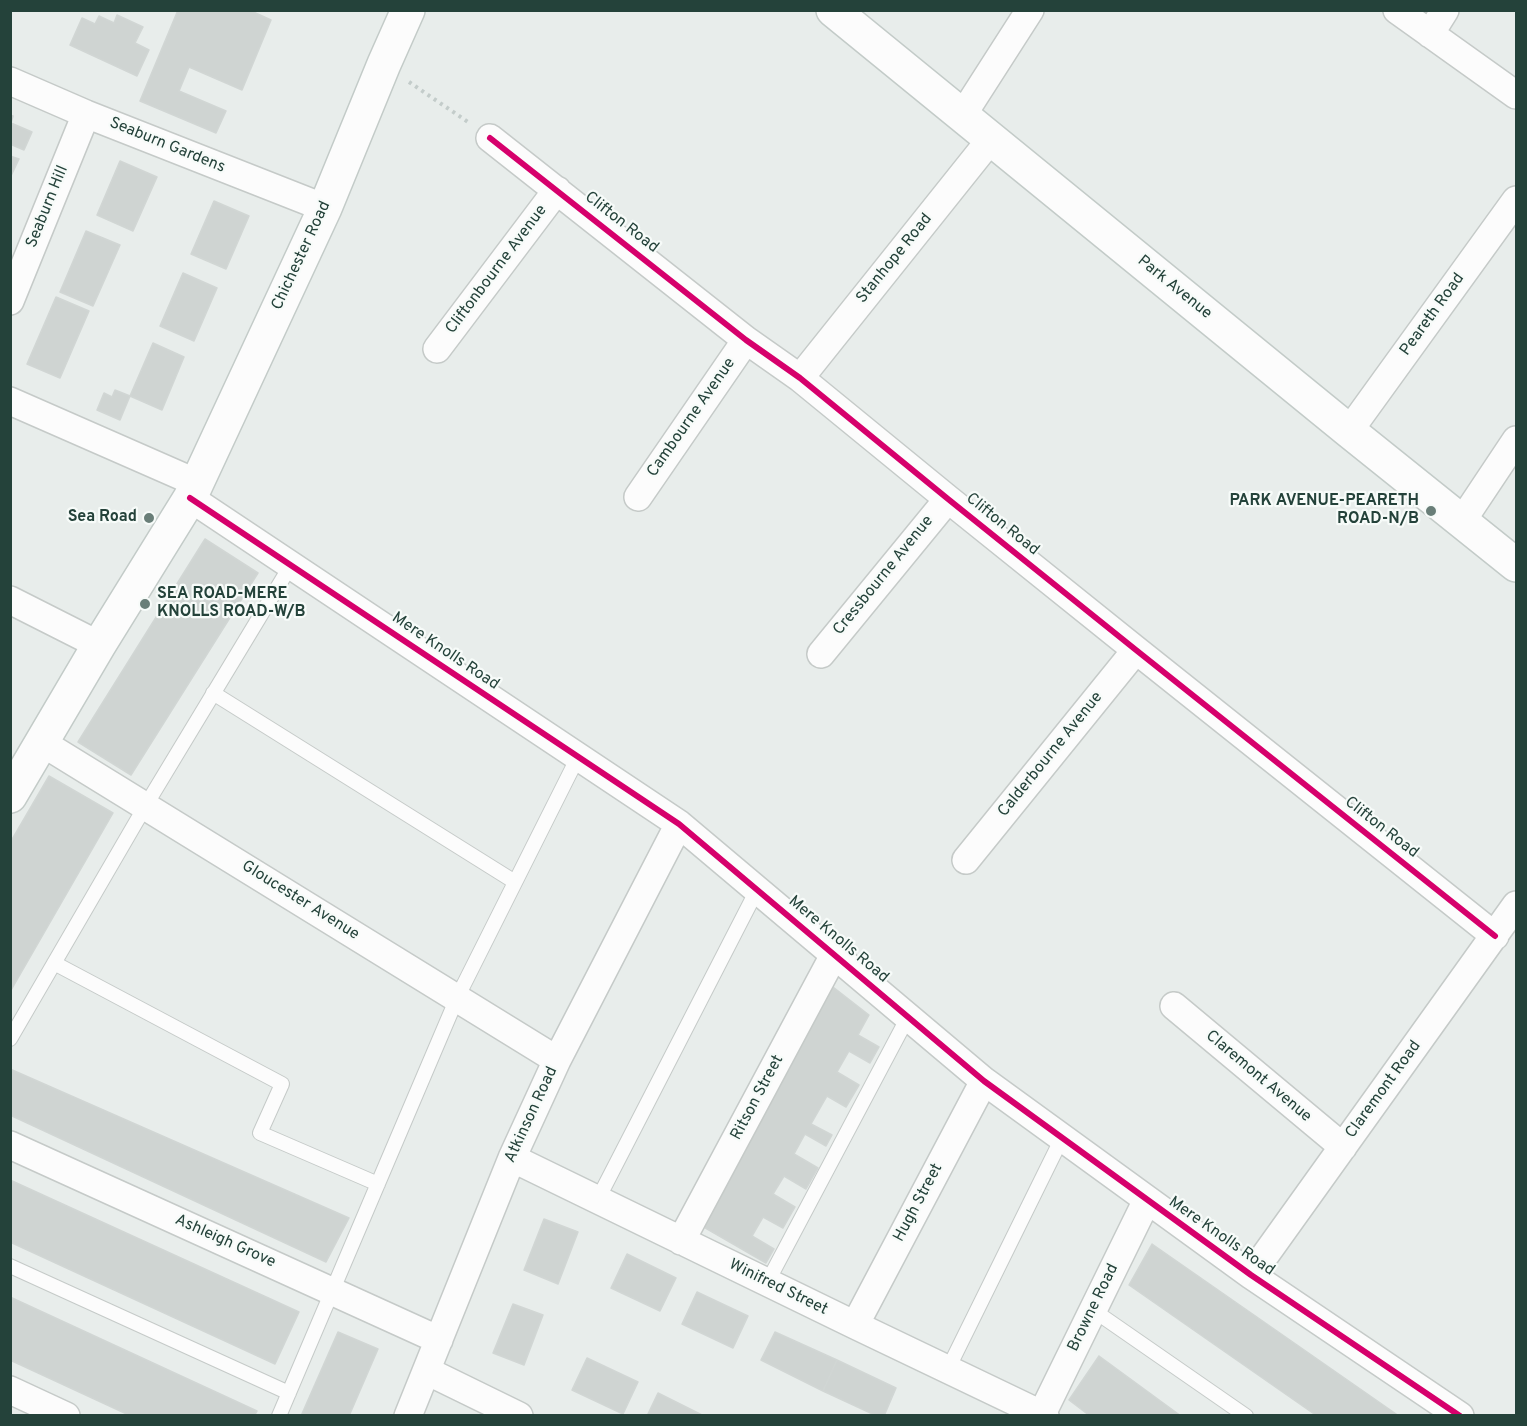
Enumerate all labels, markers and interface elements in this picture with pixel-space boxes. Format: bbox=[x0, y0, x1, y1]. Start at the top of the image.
street label: Seaburn Gardens bbox=[106, 114, 228, 178]
street label: Seaburn Hill bbox=[23, 163, 73, 251]
street label: Clifton Road bbox=[580, 188, 662, 258]
street label: Chichester Road bbox=[268, 198, 336, 314]
street label: Cliftonbourne Avenue bbox=[442, 202, 552, 338]
street label: Stanhope Road bbox=[853, 210, 937, 308]
street label: Park Avenue bbox=[1133, 252, 1215, 324]
street label: Peareth Road bbox=[1397, 270, 1469, 360]
street label: Cambourne Avenue bbox=[644, 355, 740, 481]
street label: Clifton Road bbox=[962, 490, 1042, 560]
place label: PARK AVENUE-PEARETH ROAD-N/B bbox=[1229, 492, 1419, 530]
marker: PARK AVENUE-PEARETH ROAD-N/B bbox=[1424, 504, 1438, 518]
place label: Sea Road bbox=[68, 508, 137, 528]
marker: Sea Road bbox=[142, 511, 156, 525]
street label: Cressbourne Avenue bbox=[830, 512, 938, 640]
place label: SEA ROAD-MERE KNOLLS ROAD-W/B bbox=[157, 585, 306, 623]
marker: SEA ROAD-MERE KNOLLS ROAD-W/B bbox=[138, 597, 152, 611]
street label: Mere Knolls Road bbox=[388, 609, 502, 695]
street label: Calderbourne Avenue bbox=[995, 689, 1107, 821]
street label: Clifton Road bbox=[1340, 793, 1422, 863]
street label: Gloucester Avenue bbox=[238, 857, 362, 945]
street label: Mere Knolls Road bbox=[784, 892, 892, 988]
street label: Claremont Avenue bbox=[1201, 1027, 1315, 1127]
street label: Claremont Road bbox=[1342, 1037, 1426, 1143]
street label: Ritson Street bbox=[728, 1052, 788, 1144]
street label: Atkinson Road bbox=[501, 1064, 563, 1166]
street label: Hugh Street bbox=[890, 1161, 948, 1245]
street label: Mere Knolls Road bbox=[1164, 1193, 1278, 1281]
street label: Ashleigh Grove bbox=[172, 1211, 278, 1273]
street label: Winifred Street bbox=[726, 1256, 830, 1320]
street label: Browne Road bbox=[1065, 1261, 1123, 1355]

